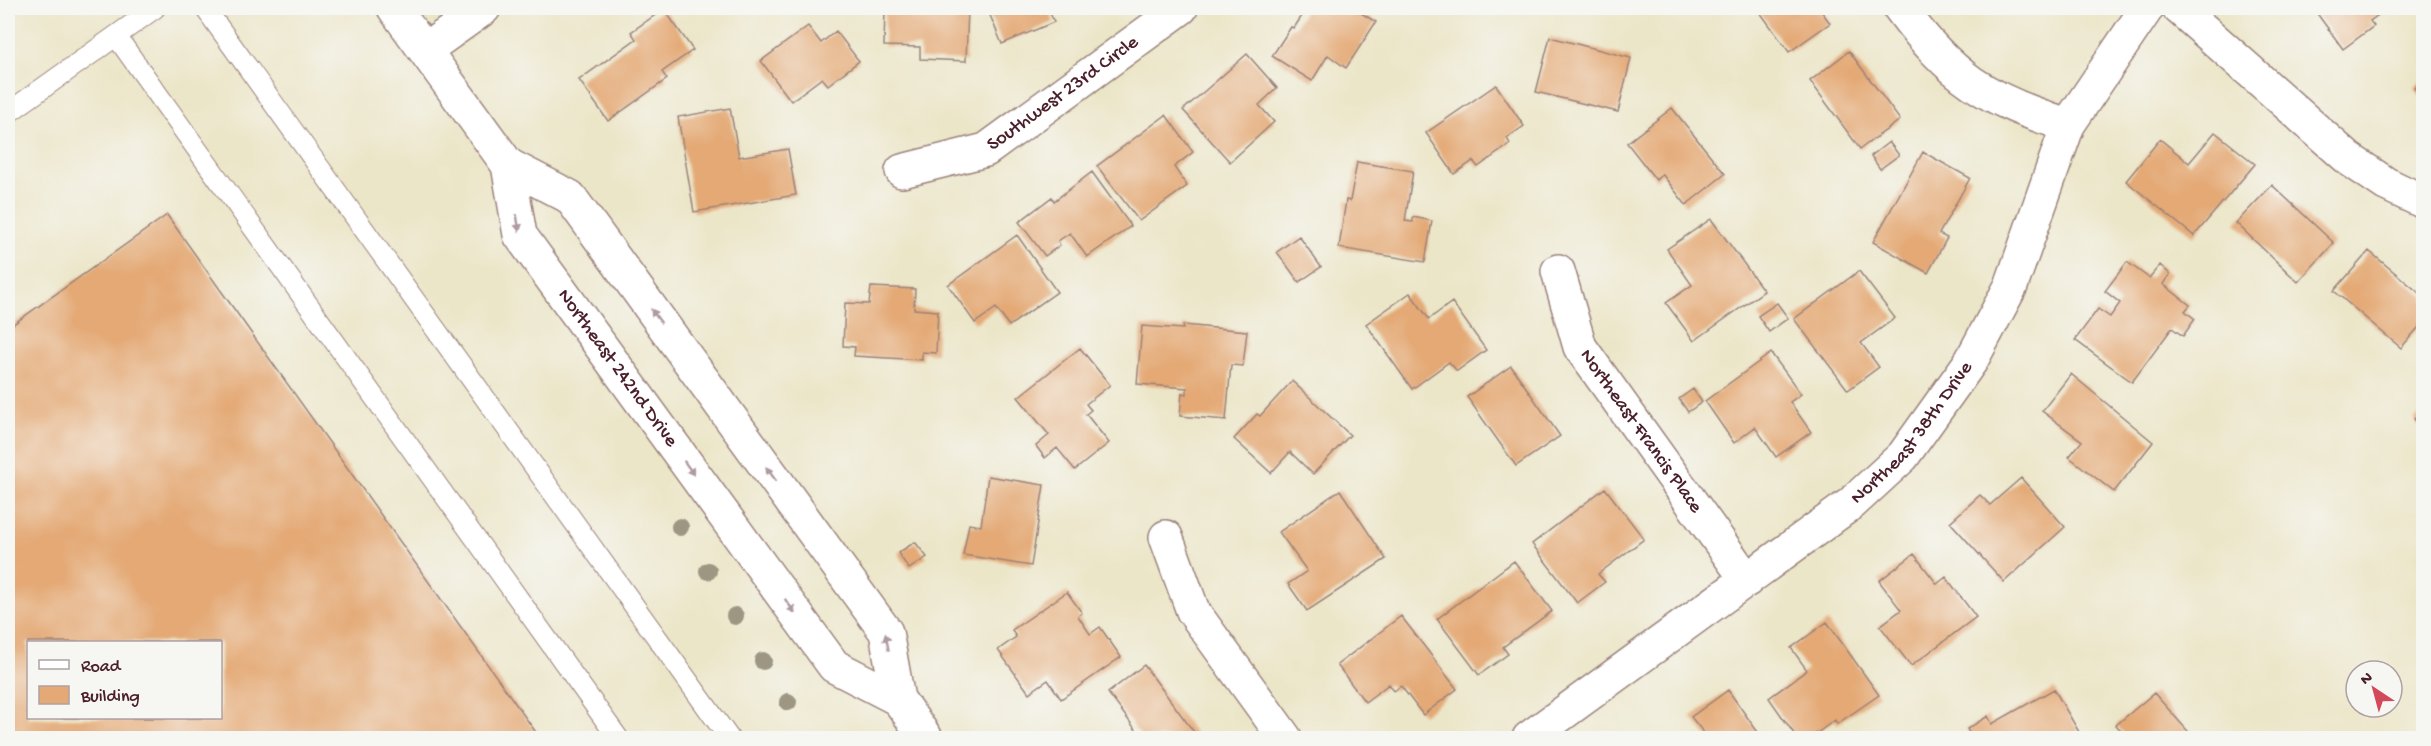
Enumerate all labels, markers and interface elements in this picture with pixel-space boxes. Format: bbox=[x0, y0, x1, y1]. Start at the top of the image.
street label: Southwest 23rd Circle bbox=[983, 31, 1144, 157]
one-way arrow bbox=[514, 213, 523, 232]
street label: Northeast 242nd Drive bbox=[552, 285, 683, 452]
one-way arrow bbox=[650, 308, 662, 324]
street label: Northeast Francis Place bbox=[1574, 345, 1707, 518]
street label: Northeast 38th Drive bbox=[1846, 357, 1979, 510]
one-way arrow bbox=[683, 459, 695, 475]
one-way arrow bbox=[765, 466, 777, 482]
one-way arrow bbox=[784, 598, 796, 614]
one-way arrow bbox=[882, 632, 891, 651]
legend bbox=[27, 641, 222, 719]
text: Road bbox=[81, 657, 122, 678]
north arrow bbox=[2344, 659, 2404, 719]
text: N bbox=[2357, 669, 2377, 690]
text: Building bbox=[80, 687, 140, 708]

